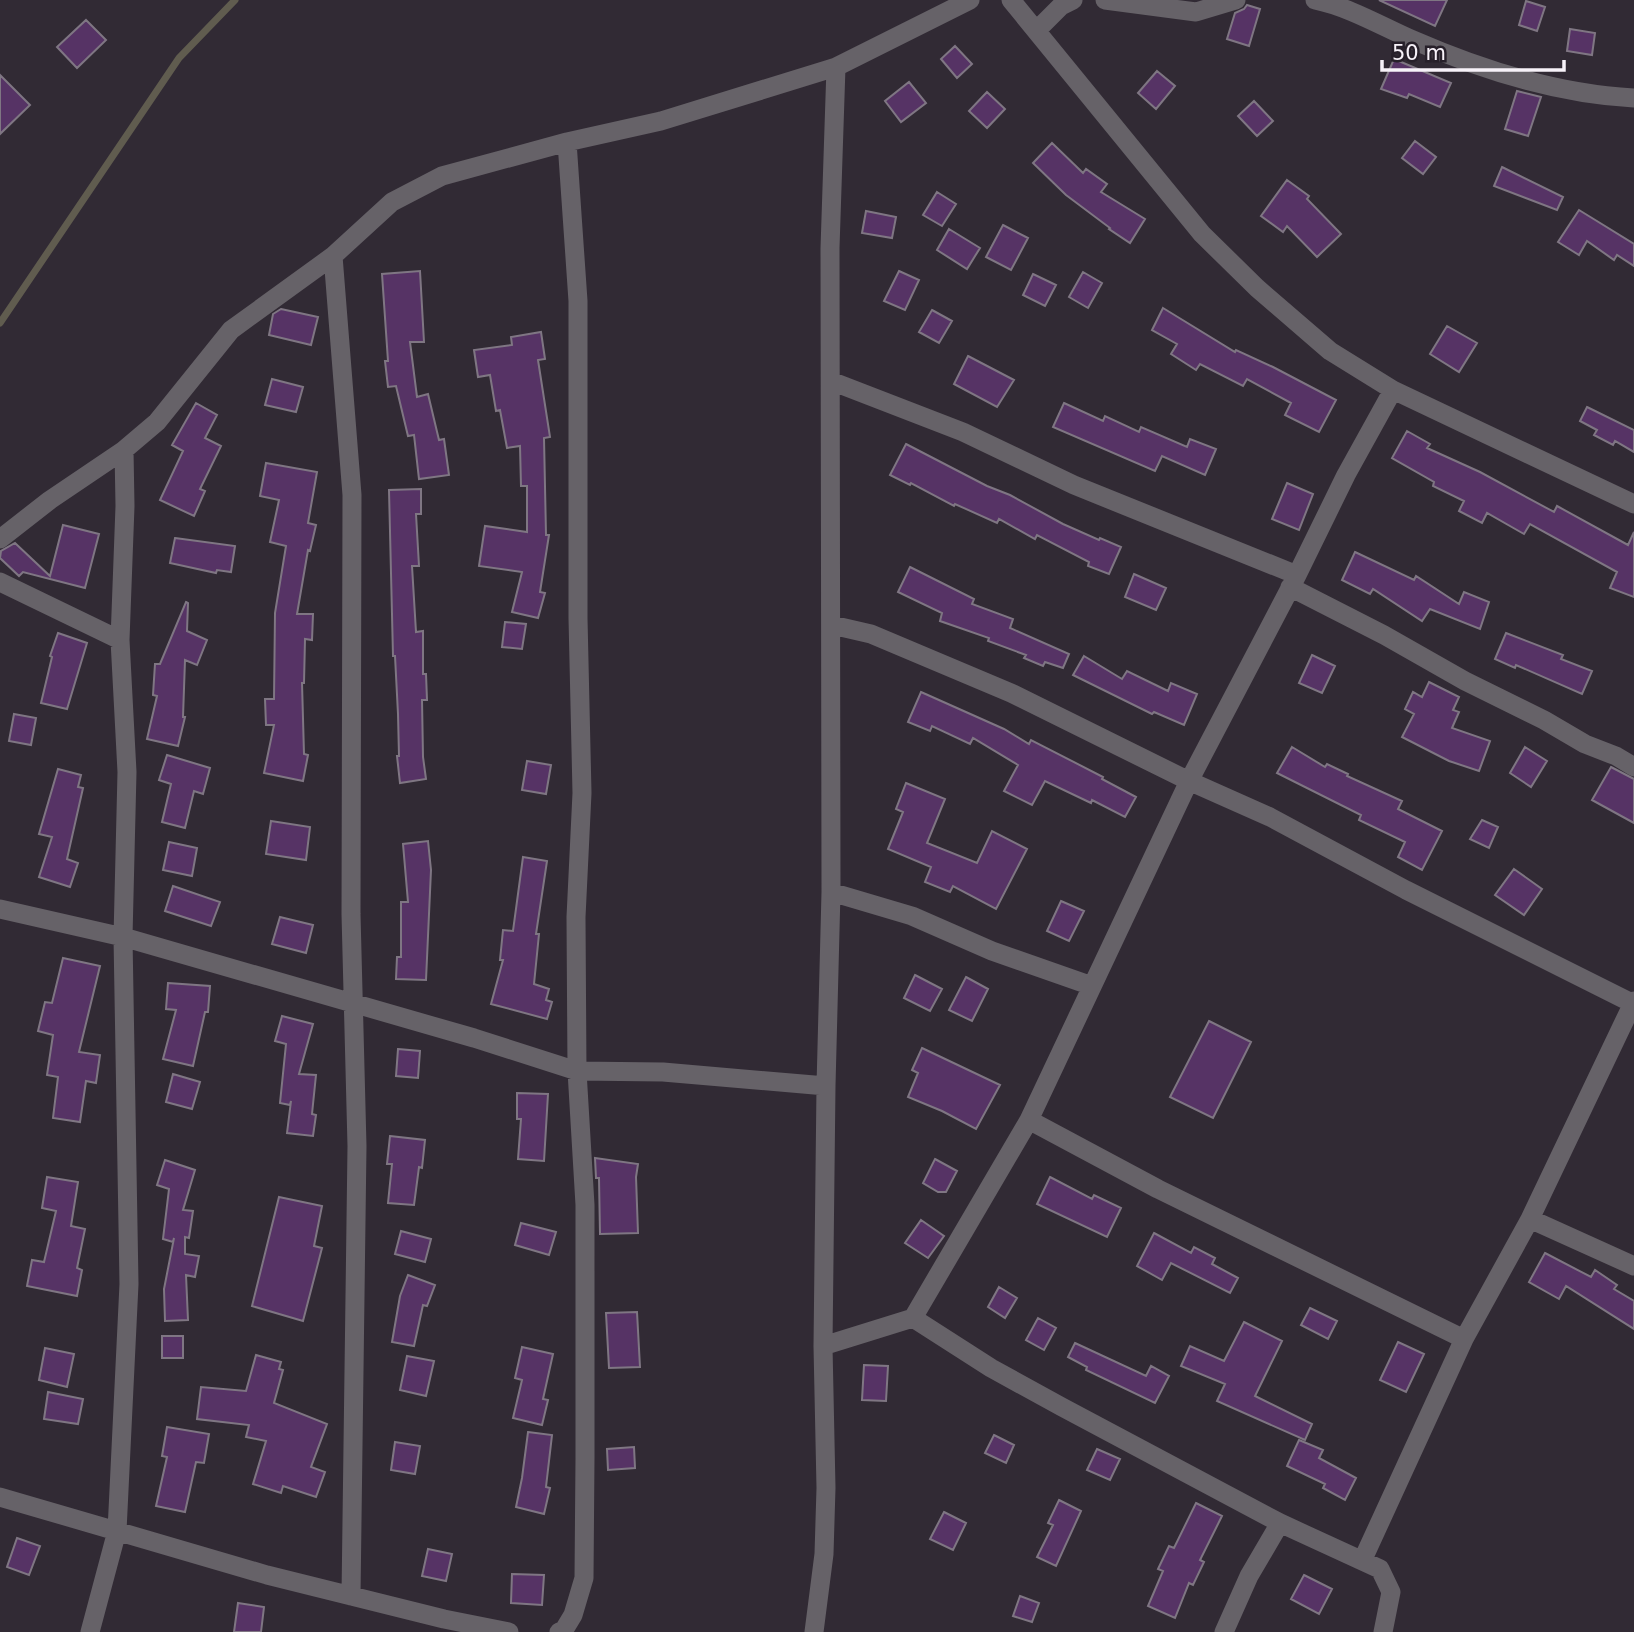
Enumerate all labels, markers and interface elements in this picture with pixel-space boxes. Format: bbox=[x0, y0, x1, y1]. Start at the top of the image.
scale bar bbox=[1382, 28, 1564, 72]
text: 50 m bbox=[1392, 41, 1446, 65]

